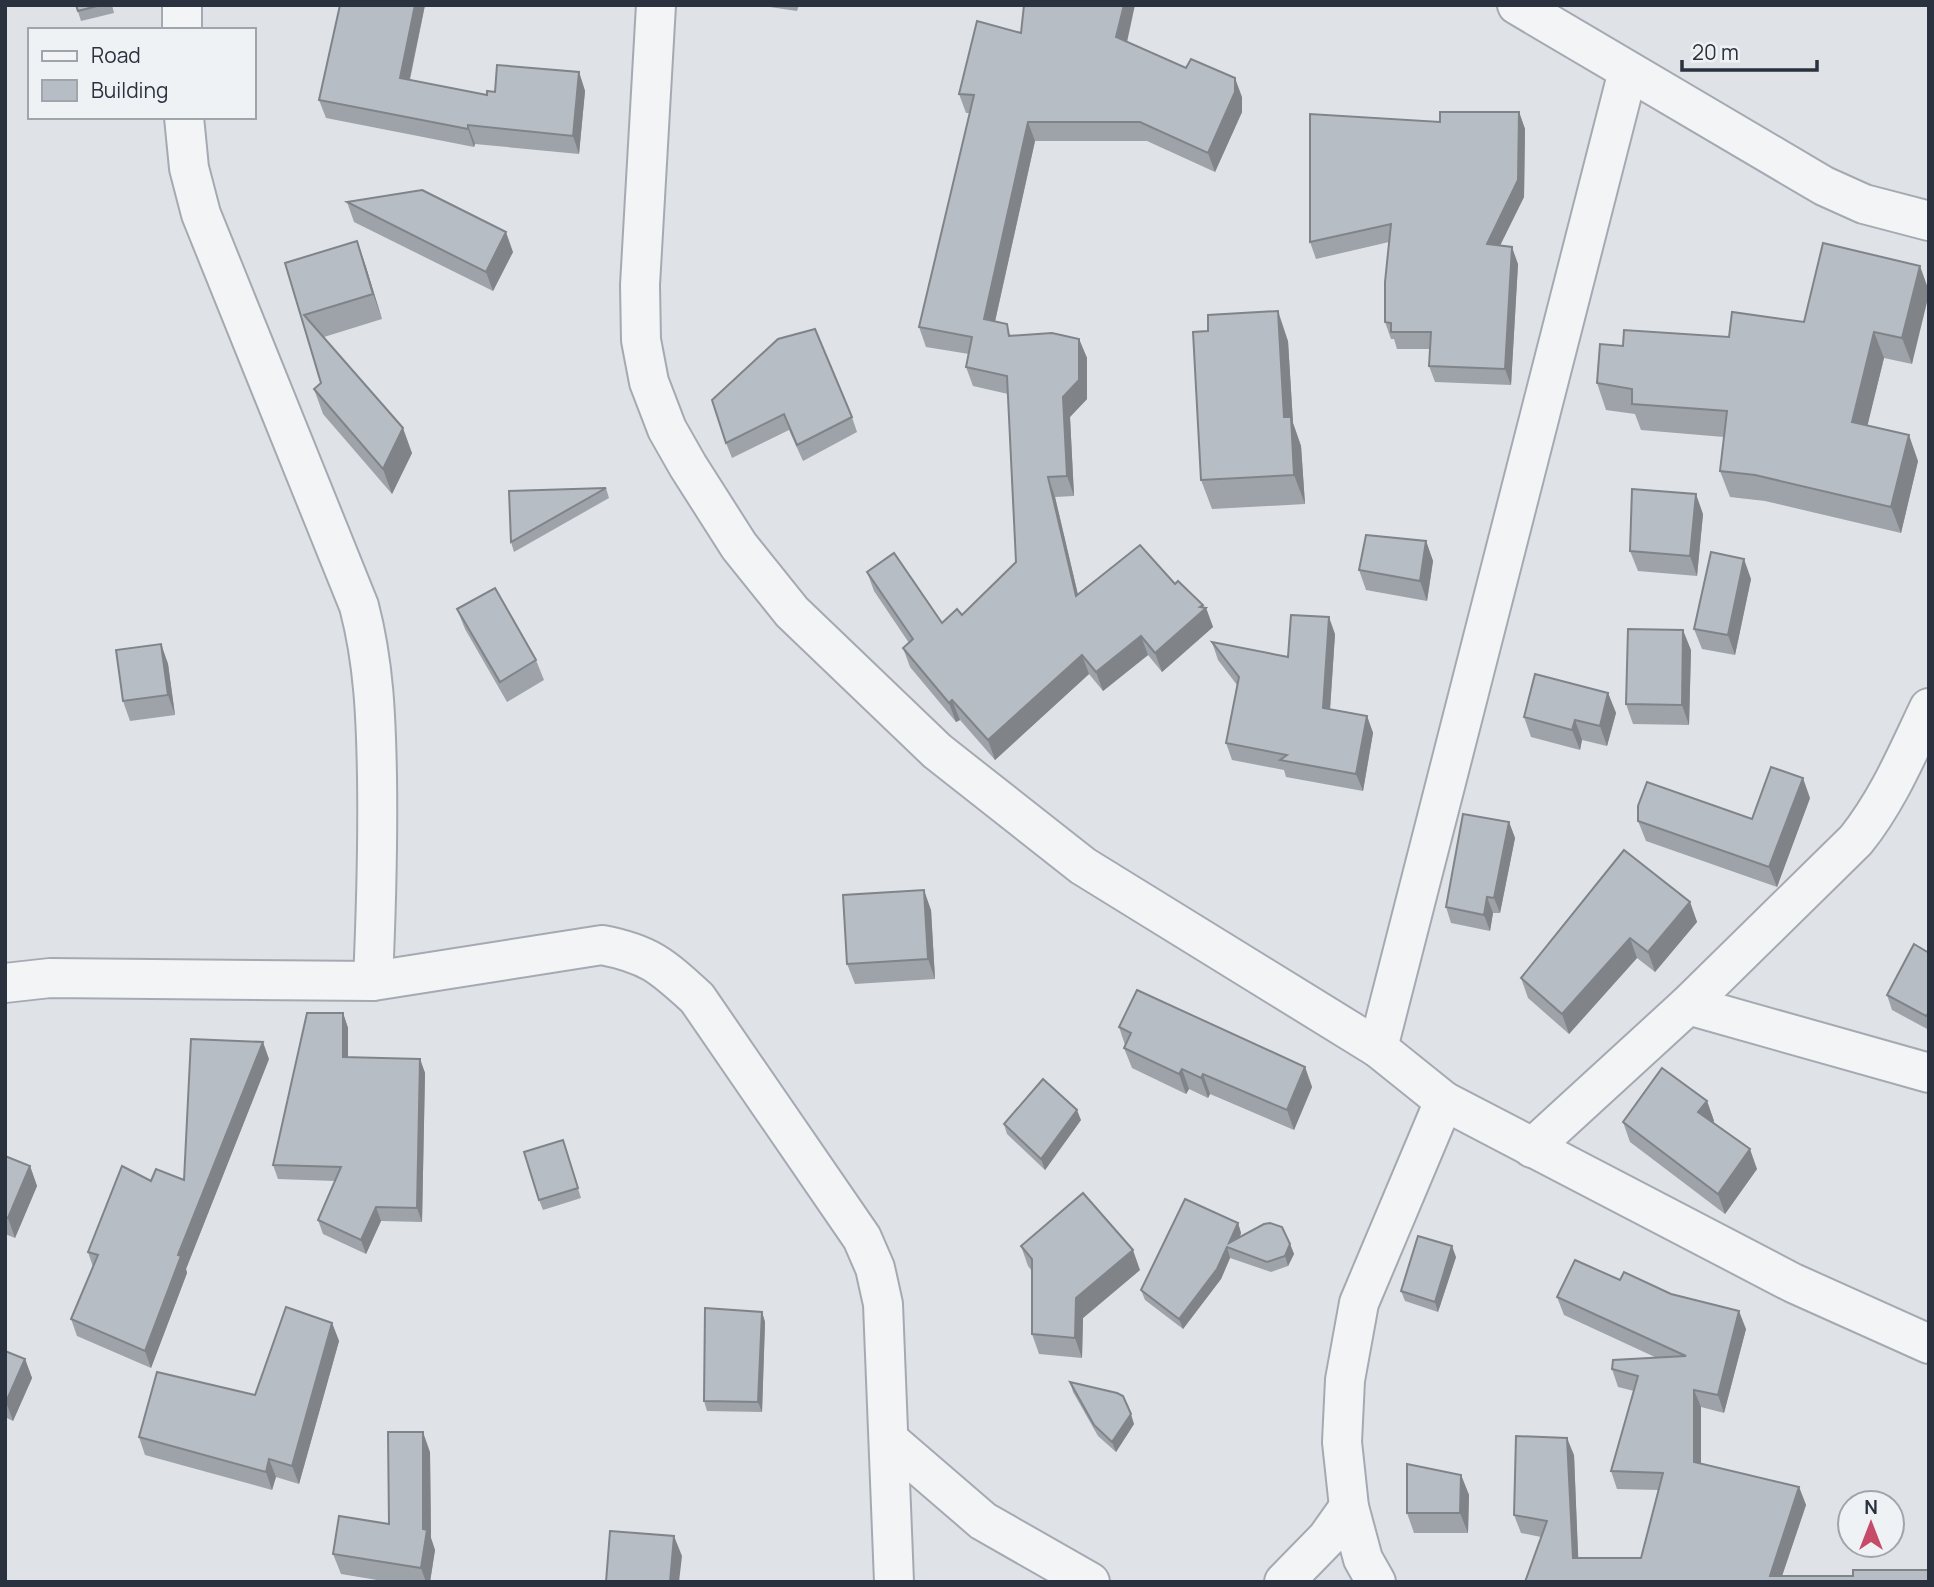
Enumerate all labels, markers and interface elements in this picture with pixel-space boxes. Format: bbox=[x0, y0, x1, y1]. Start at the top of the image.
legend bbox=[28, 28, 256, 119]
scale bar bbox=[1682, 28, 1817, 72]
text: 20 m bbox=[1692, 38, 1739, 66]
text: Road bbox=[91, 41, 141, 69]
text: Building bbox=[91, 76, 168, 104]
north arrow bbox=[1836, 1489, 1906, 1559]
text: N bbox=[1864, 1494, 1878, 1520]

